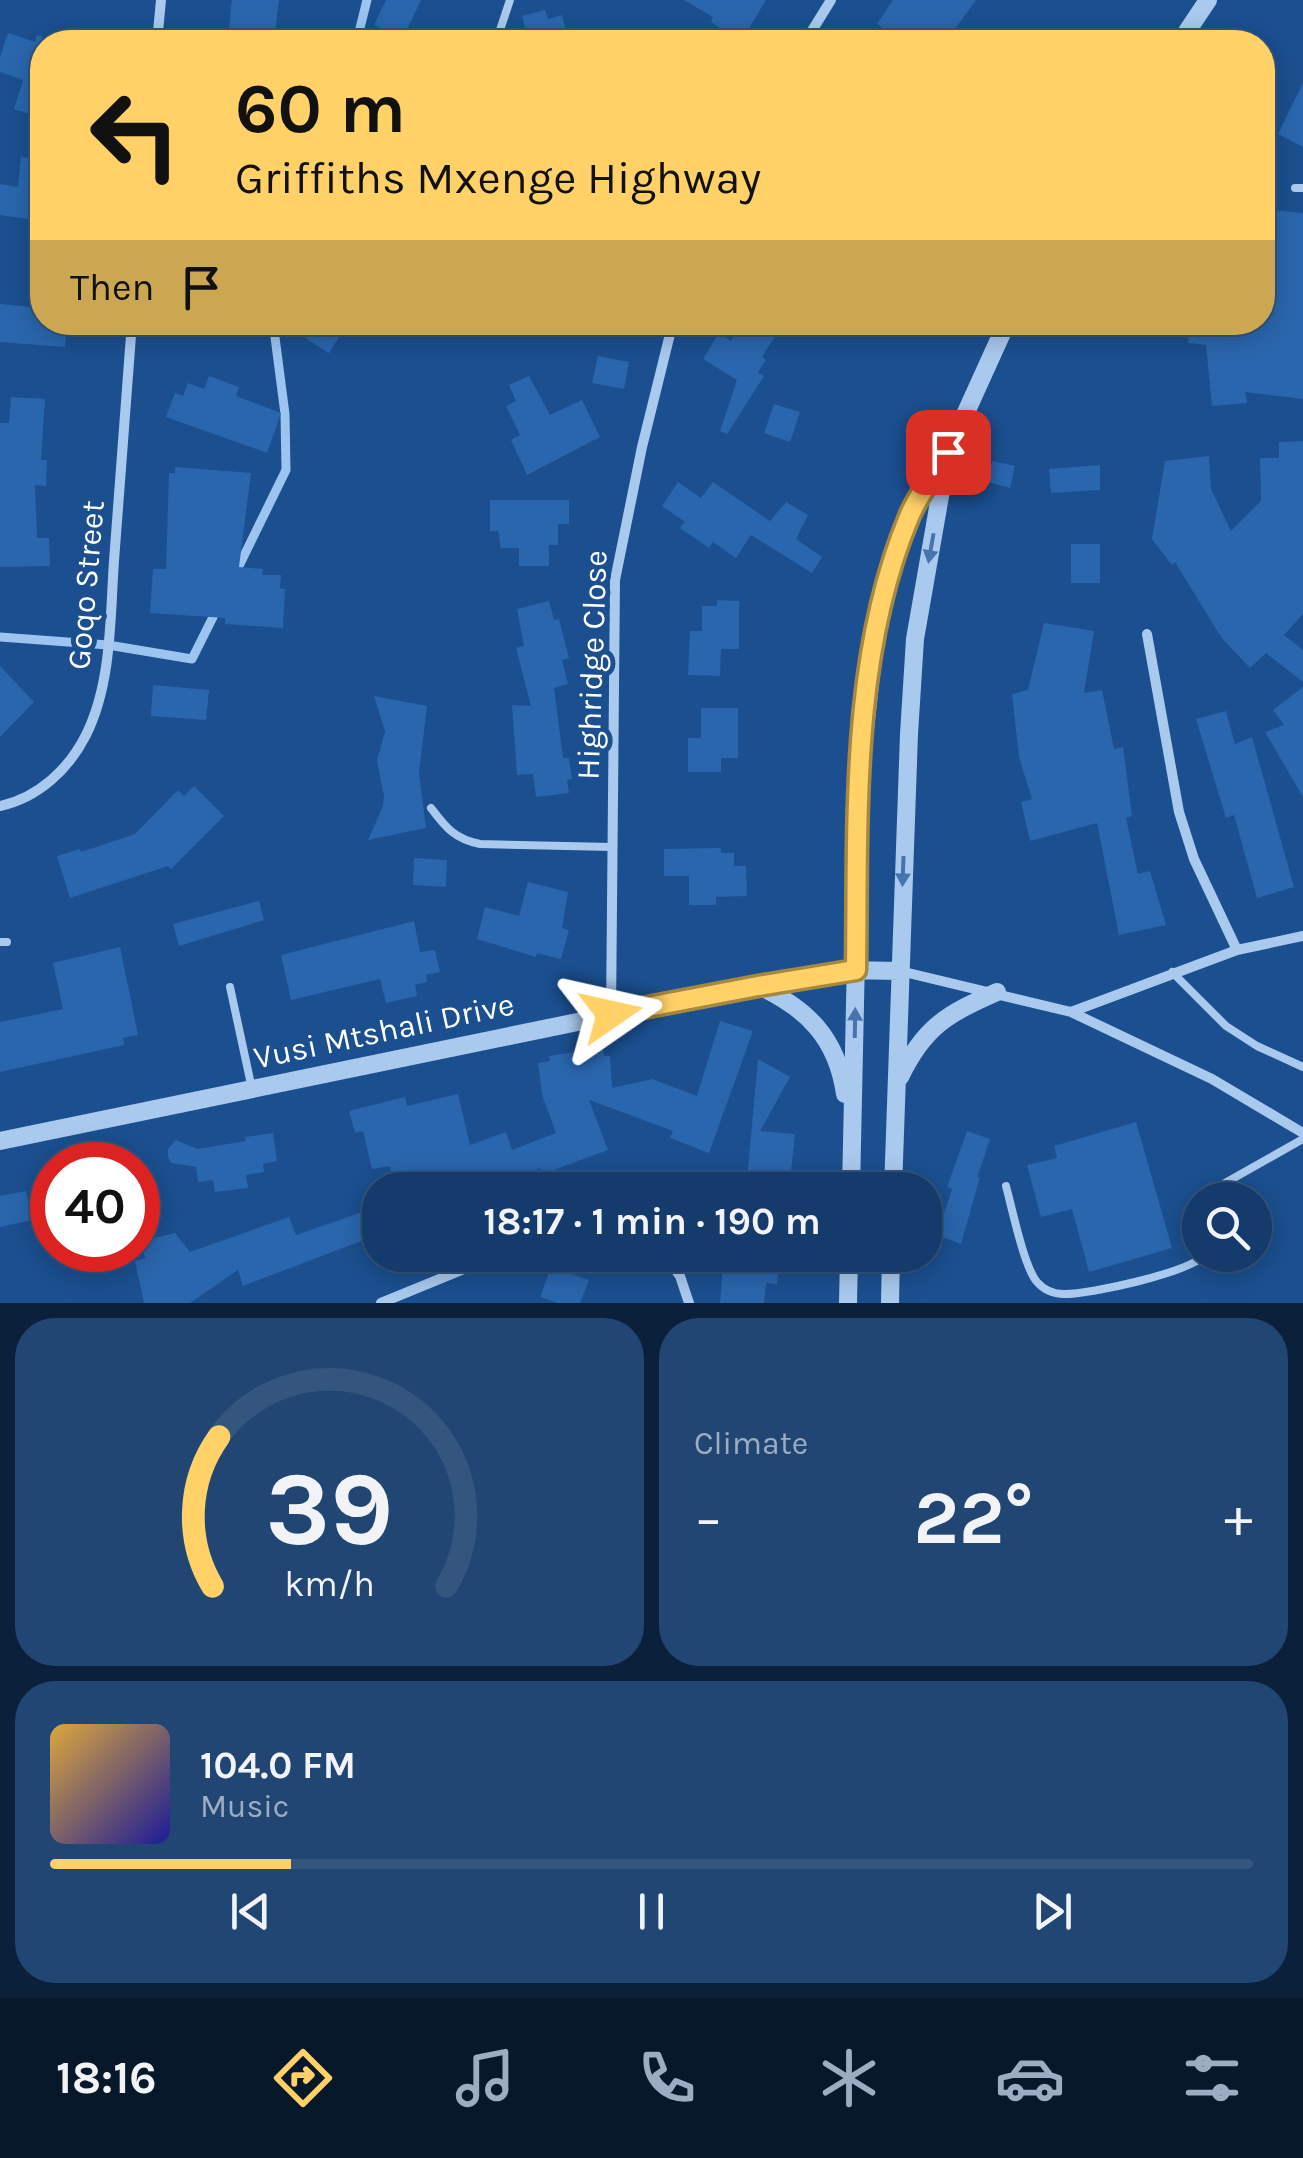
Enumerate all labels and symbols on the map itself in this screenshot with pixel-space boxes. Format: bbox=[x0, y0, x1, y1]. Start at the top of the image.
pin bbox=[906, 410, 991, 495]
street label: Goqo Street bbox=[60, 499, 112, 671]
one-way arrow bbox=[923, 533, 938, 564]
street label: Highridge Close bbox=[570, 550, 614, 780]
one-way arrow bbox=[895, 856, 911, 888]
position arrow bbox=[559, 962, 663, 1066]
street label: Vusi Mtshali Drive bbox=[251, 985, 517, 1077]
one-way arrow bbox=[848, 1006, 864, 1038]
speed limit sign: 40 bbox=[30, 1142, 160, 1272]

